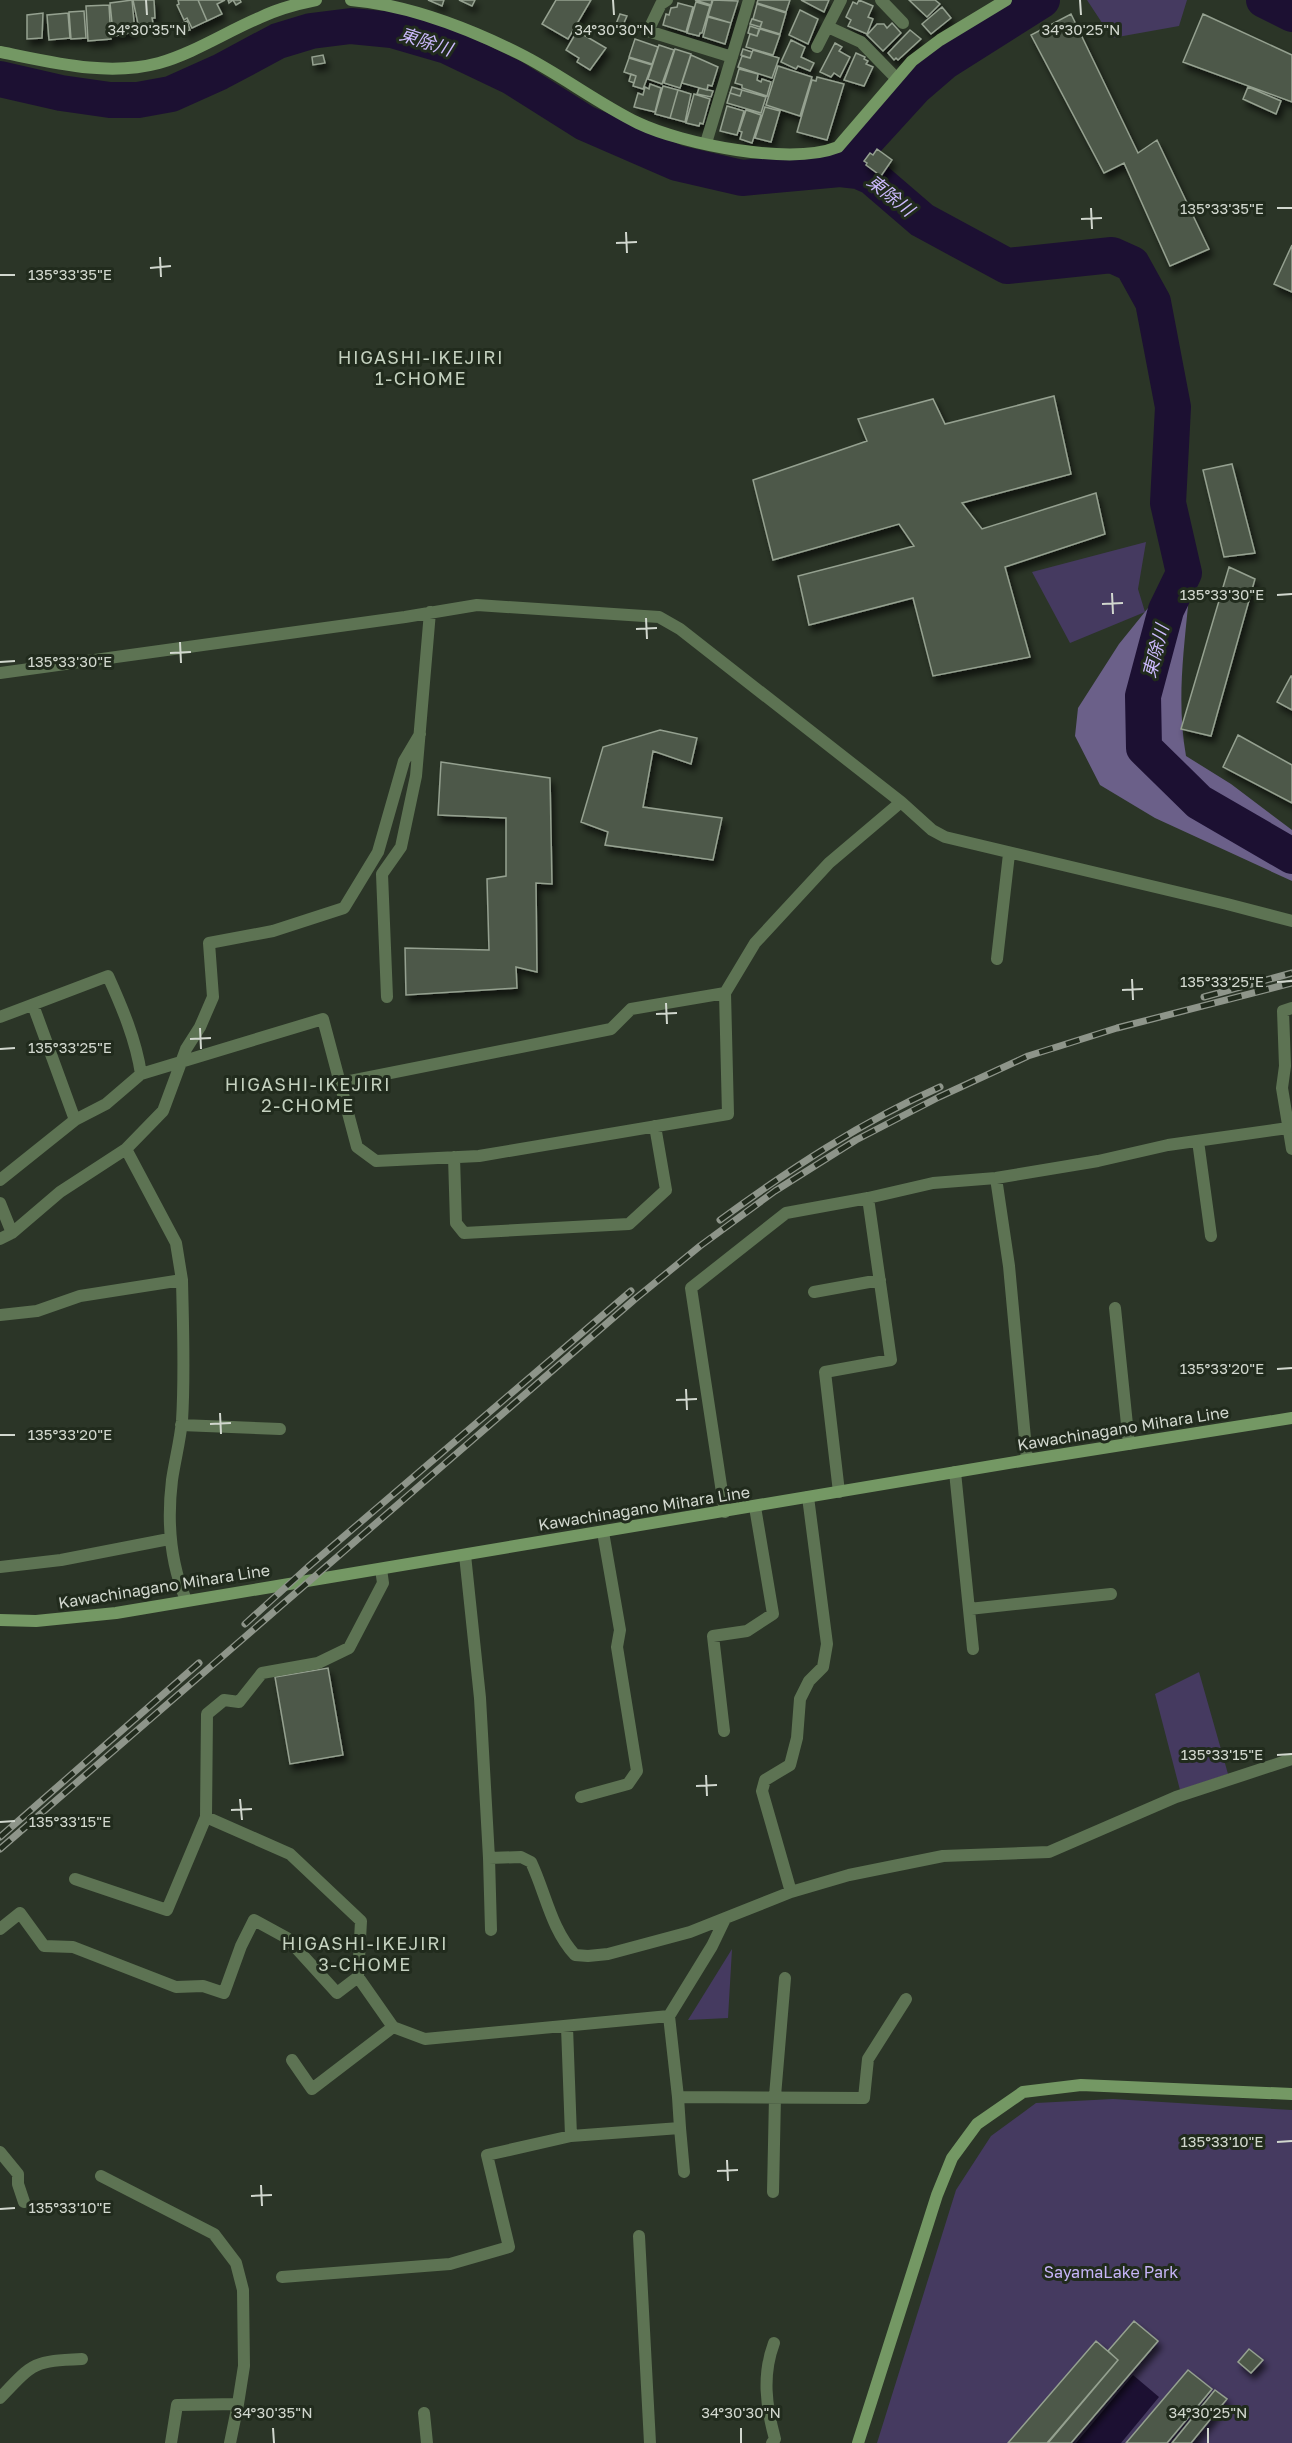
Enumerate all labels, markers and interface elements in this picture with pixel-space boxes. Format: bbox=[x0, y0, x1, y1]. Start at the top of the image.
text: 34°30'35"N bbox=[107, 20, 187, 38]
text: 34°30'30"N bbox=[574, 20, 654, 38]
text: 34°30'25"N bbox=[1041, 20, 1121, 38]
water label: 東除川 bbox=[397, 22, 457, 60]
water label: 東除川 bbox=[863, 169, 920, 222]
text: 135°33'35"E bbox=[1180, 199, 1264, 217]
text: 135°33'35"E bbox=[28, 265, 112, 283]
district label: HIGASHI-IKEJIRI 1-CHOME bbox=[338, 346, 504, 389]
text: 135°33'30"E bbox=[1180, 585, 1264, 603]
water label: 東除川 bbox=[1137, 620, 1173, 680]
text: 135°33'30"E bbox=[28, 652, 112, 670]
text: 135°33'25"E bbox=[1180, 972, 1264, 990]
text: 135°33'25"E bbox=[28, 1038, 112, 1056]
district label: HIGASHI-IKEJIRI 2-CHOME bbox=[225, 1073, 391, 1116]
text: 135°33'20"E bbox=[1180, 1359, 1264, 1377]
street label: Kawachinagano Mihara Line bbox=[1016, 1401, 1230, 1455]
text: 135°33'20"E bbox=[28, 1425, 112, 1443]
street label: Kawachinagano Mihara Line bbox=[537, 1481, 751, 1535]
street label: Kawachinagano Mihara Line bbox=[57, 1559, 271, 1613]
text: 135°33'15"E bbox=[1181, 1745, 1263, 1763]
text: 135°33'15"E bbox=[29, 1812, 111, 1830]
district label: HIGASHI-IKEJIRI 3-CHOME bbox=[282, 1932, 448, 1975]
text: 135°33'10"E bbox=[1180, 2132, 1264, 2150]
text: 135°33'10"E bbox=[28, 2198, 112, 2216]
park label: SayamaLake Park bbox=[1044, 2262, 1178, 2282]
text: 34°30'35"N bbox=[233, 2403, 313, 2421]
text: 34°30'30"N bbox=[701, 2403, 781, 2421]
text: 34°30'25"N bbox=[1168, 2403, 1248, 2421]

